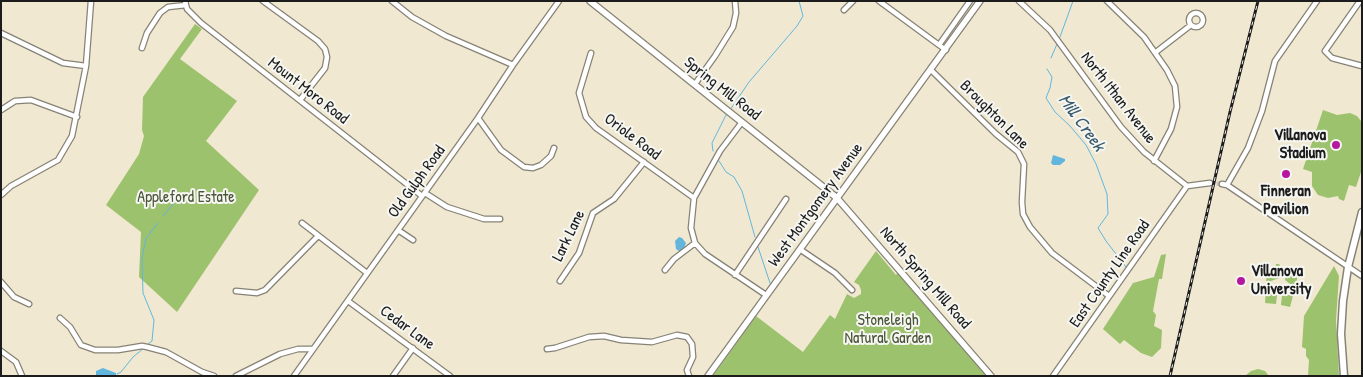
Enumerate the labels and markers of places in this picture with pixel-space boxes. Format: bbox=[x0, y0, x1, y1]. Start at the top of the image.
place label: Villanova Stadium bbox=[1274, 126, 1326, 164]
marker: Villanova Stadium bbox=[1330, 139, 1342, 151]
marker: Finneran Pavilion bbox=[1280, 168, 1292, 180]
place label: Finneran Pavilion bbox=[1261, 182, 1311, 220]
place label: Villanova University bbox=[1251, 262, 1312, 300]
marker: Villanova University bbox=[1235, 275, 1247, 287]

